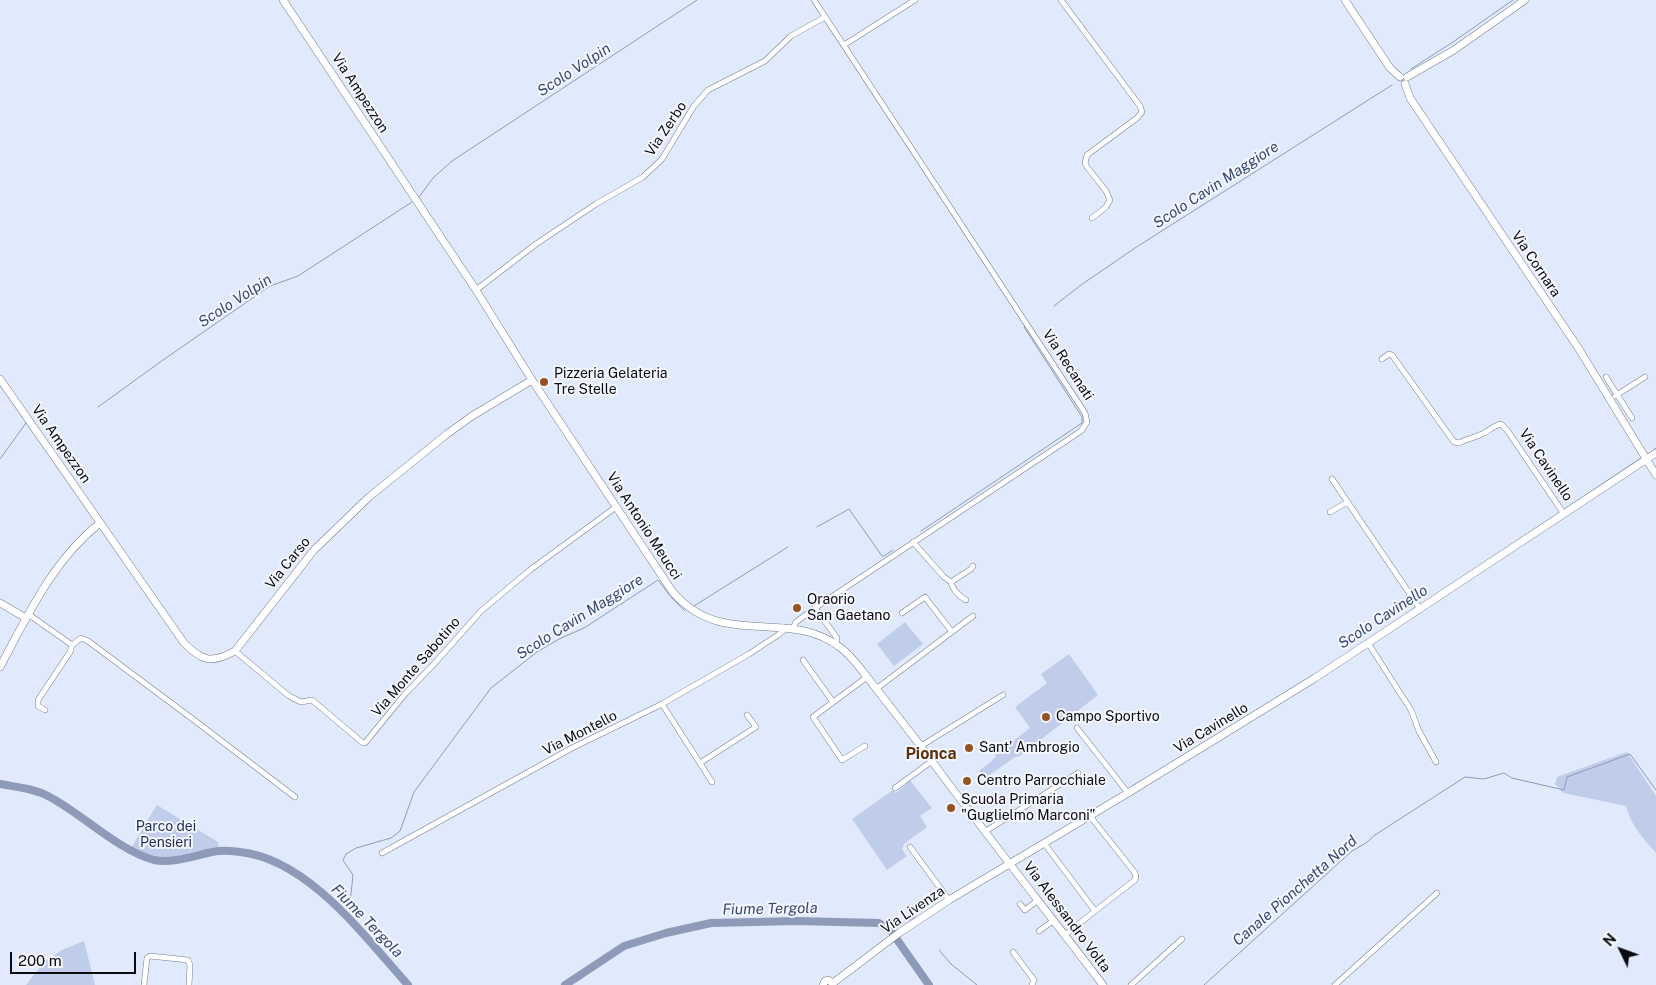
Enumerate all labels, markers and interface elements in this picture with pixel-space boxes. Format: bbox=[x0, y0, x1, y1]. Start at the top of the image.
water label: Scolo Volpin bbox=[534, 40, 614, 100]
street label: Via Ampezzon bbox=[328, 50, 392, 136]
street label: Via Zerbo bbox=[642, 98, 690, 160]
water label: Scolo Cavin Maggiore bbox=[1150, 138, 1282, 232]
street label: Via Cornara bbox=[1508, 228, 1564, 300]
water label: Scolo Volpin bbox=[195, 271, 275, 331]
street label: Via Recanati bbox=[1039, 327, 1097, 403]
place label: Pizzeria Gelateria Tre Stelle bbox=[554, 366, 668, 398]
marker: Pizzeria Gelateria Tre Stelle bbox=[538, 376, 550, 388]
street label: Via Ampezzon bbox=[28, 402, 94, 486]
street label: Via Cavinello bbox=[1516, 426, 1576, 504]
street label: Via Antonio Meucci bbox=[603, 469, 685, 583]
street label: Via Carso bbox=[262, 534, 314, 592]
water label: Scolo Cavin Maggiore bbox=[513, 571, 647, 663]
water label: Scolo Cavinello bbox=[1335, 581, 1431, 653]
place label: Oraorio San Gaetano bbox=[807, 592, 890, 624]
marker: Oraorio San Gaetano bbox=[791, 602, 803, 614]
street label: Via Monte Sabotino bbox=[368, 614, 464, 720]
street label: Via Cavinello bbox=[1171, 699, 1251, 757]
street label: Via Montello bbox=[540, 707, 620, 759]
place label: Campo Sportivo bbox=[1056, 709, 1160, 725]
marker: Campo Sportivo bbox=[1040, 711, 1052, 723]
place label: Sant' Ambrogio bbox=[979, 740, 1080, 756]
marker: Sant' Ambrogio bbox=[963, 742, 975, 754]
district label: Pionca bbox=[905, 744, 957, 764]
place label: Centro Parrocchiale bbox=[977, 773, 1106, 789]
marker: Centro Parrocchiale bbox=[961, 775, 973, 787]
place label: Scuola Primaria "Guglielmo Marconi" bbox=[961, 792, 1096, 824]
marker: Scuola Primaria "Guglielmo Marconi" bbox=[945, 802, 957, 814]
park label: Parco dei Pensieri bbox=[136, 819, 196, 852]
water label: Canale Pionchetta Nord bbox=[1229, 832, 1361, 950]
street label: Via Alessandro Volta bbox=[1020, 858, 1114, 976]
water label: Fiume Tergola bbox=[327, 880, 407, 962]
street label: Via Livenza bbox=[878, 883, 948, 937]
water label: Fiume Tergola bbox=[722, 899, 818, 919]
north arrow bbox=[1596, 925, 1646, 975]
text: N bbox=[1600, 931, 1619, 949]
scale bar bbox=[12, 942, 139, 974]
text: 200 m bbox=[18, 952, 62, 969]

